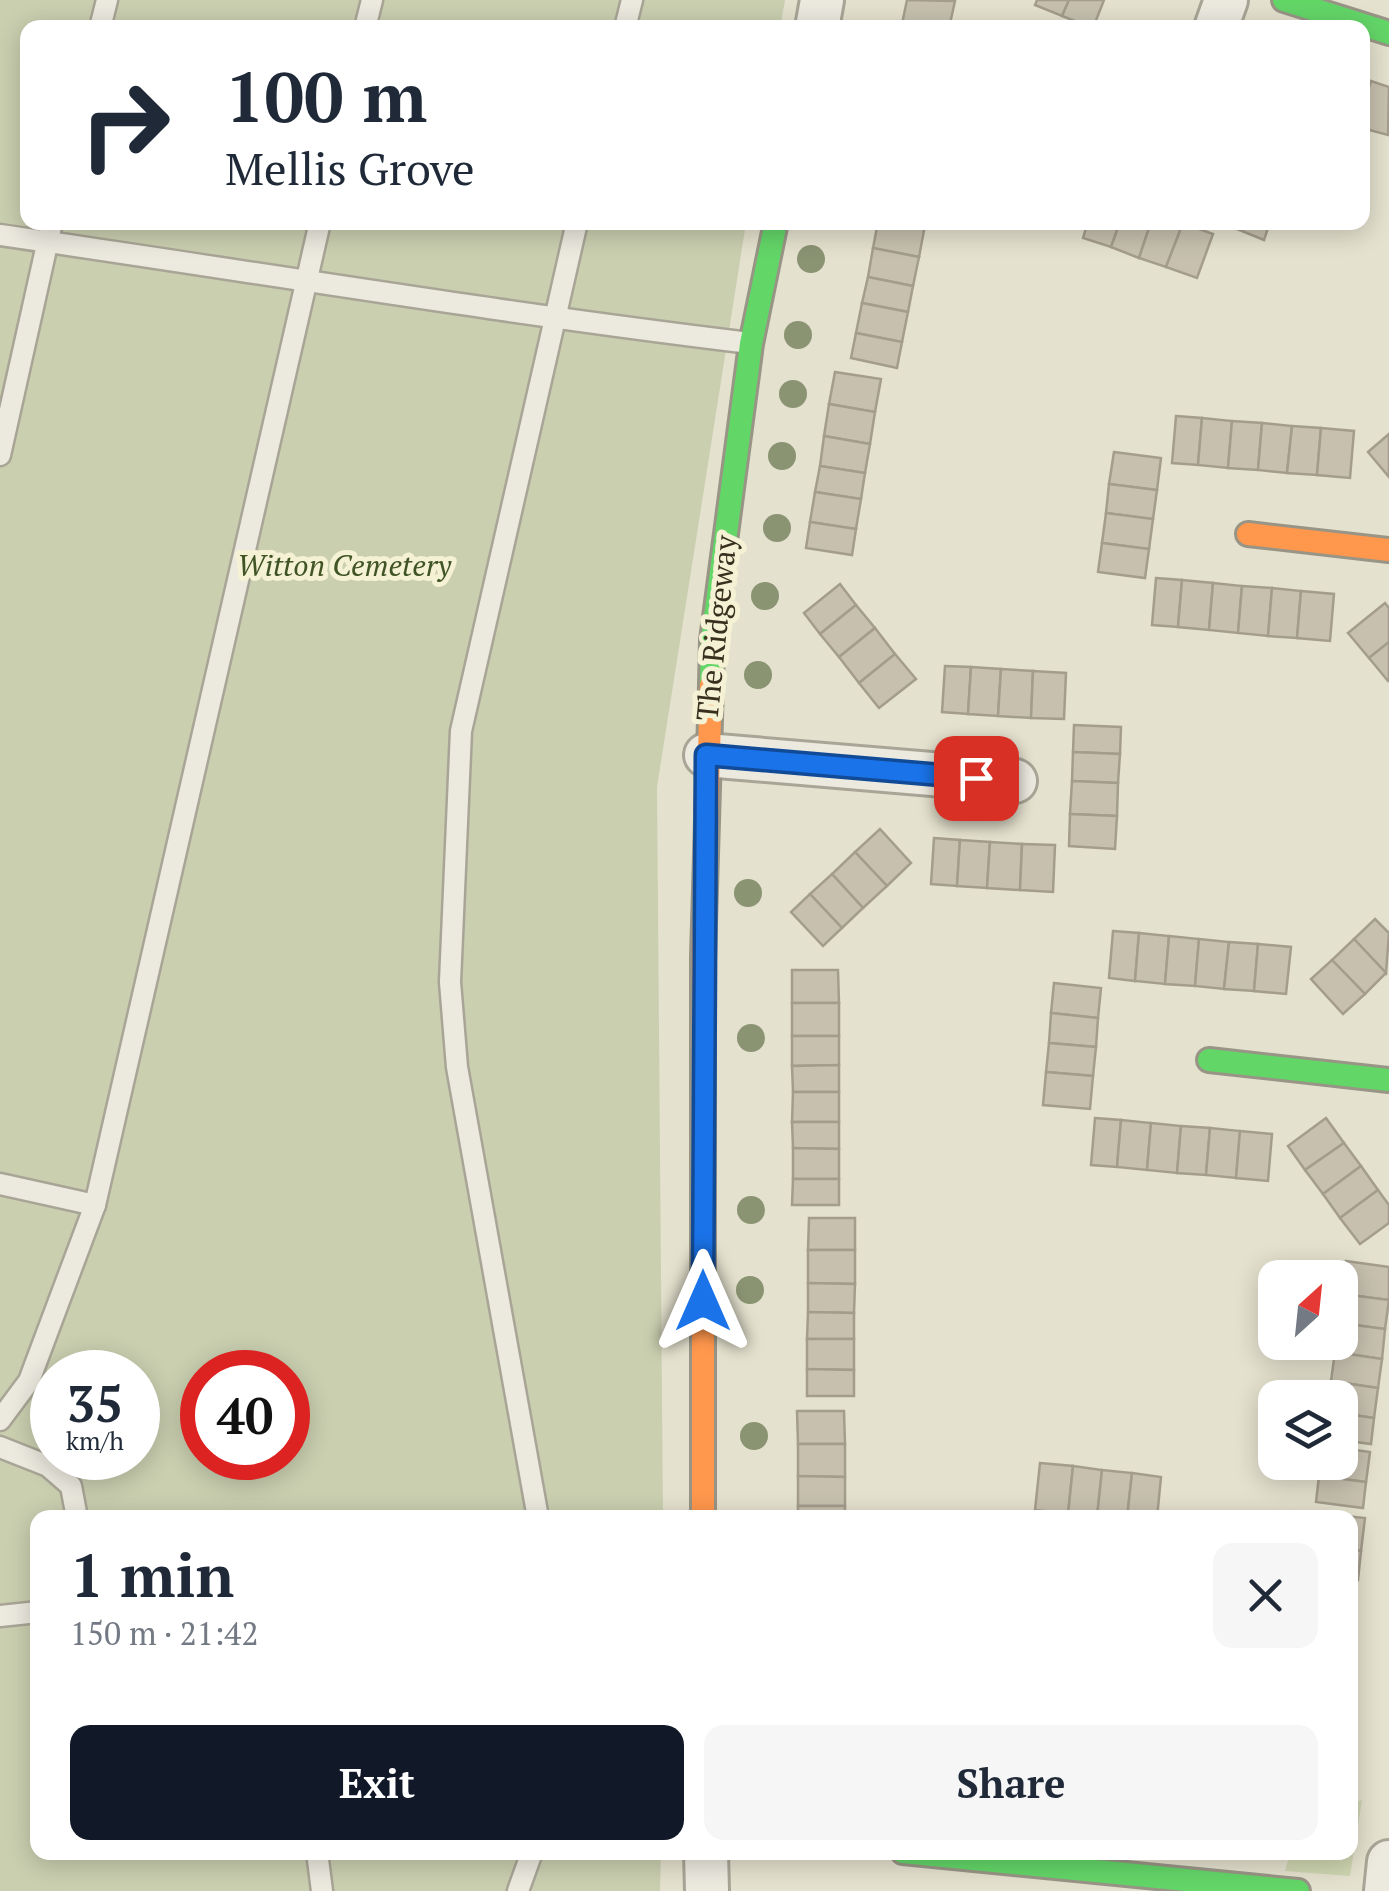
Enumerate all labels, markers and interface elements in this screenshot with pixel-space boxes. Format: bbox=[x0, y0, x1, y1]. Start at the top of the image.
text: 100 m bbox=[225, 49, 427, 142]
icon: right bbox=[60, 60, 190, 190]
text: Mellis Grove bbox=[225, 138, 475, 198]
street label: The Ridgeway bbox=[686, 532, 746, 723]
park label: Witton Cemetery bbox=[237, 545, 452, 585]
pin bbox=[934, 736, 1019, 821]
icon: arrive bbox=[949, 751, 1004, 806]
position arrow bbox=[651, 1249, 755, 1353]
north arrow bbox=[1258, 1260, 1358, 1360]
map controls bbox=[1258, 1260, 1358, 1480]
speed limit sign: 40 bbox=[180, 1350, 310, 1480]
text: 35 bbox=[67, 1370, 123, 1436]
button: layers bbox=[1258, 1380, 1358, 1480]
text: km/h bbox=[66, 1424, 124, 1457]
text: 1 min bbox=[70, 1535, 234, 1614]
button: close bbox=[1213, 1543, 1318, 1648]
text: 150 m · 21:42 bbox=[70, 1612, 258, 1654]
button: Exit bbox=[70, 1725, 684, 1840]
button: Share bbox=[704, 1725, 1318, 1840]

